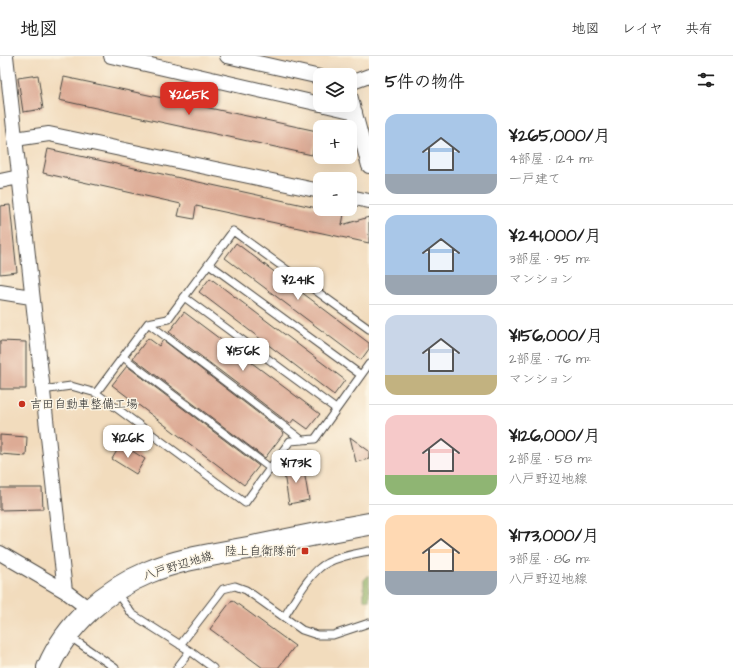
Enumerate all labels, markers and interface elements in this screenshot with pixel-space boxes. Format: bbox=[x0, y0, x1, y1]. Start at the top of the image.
text: 地図 bbox=[20, 16, 58, 43]
text: 地図 bbox=[572, 19, 600, 39]
text: レイヤ bbox=[622, 19, 663, 39]
text: 共有 bbox=[685, 19, 713, 39]
map controls bbox=[313, 68, 357, 216]
button: layers bbox=[313, 68, 357, 112]
icon: filters bbox=[695, 69, 717, 91]
text: 5件の物件 bbox=[385, 70, 465, 94]
pin: ¥265K bbox=[161, 82, 217, 116]
text: ¥265K bbox=[169, 86, 209, 104]
button: + bbox=[313, 120, 357, 164]
text: ¥265,000/月 bbox=[509, 124, 610, 148]
icon: home bbox=[417, 130, 465, 178]
text: 4部屋 · 124 m² bbox=[509, 150, 594, 168]
text: 一戸建て bbox=[509, 170, 561, 188]
button: − bbox=[313, 172, 357, 216]
text: ¥241,000/月 bbox=[509, 224, 602, 248]
icon: home bbox=[417, 231, 465, 279]
text: 3部屋 · 95 m² bbox=[509, 250, 591, 268]
pin: ¥241K bbox=[270, 267, 326, 301]
text: マンション bbox=[509, 270, 573, 288]
text: ¥241K bbox=[282, 271, 314, 289]
text: ¥156,000/月 bbox=[509, 324, 603, 348]
icon: home bbox=[417, 331, 465, 379]
pin: ¥156K bbox=[215, 338, 271, 372]
text: ¥156K bbox=[226, 342, 260, 360]
text: 2部屋 · 76 m² bbox=[509, 350, 591, 368]
text: マンション bbox=[509, 370, 573, 388]
place label: 吉田自動車整備工場 bbox=[30, 396, 138, 413]
marker: 吉田自動車整備工場 bbox=[17, 399, 27, 409]
text: ¥126,000/月 bbox=[509, 424, 601, 448]
pin: ¥126K bbox=[100, 425, 156, 459]
text: ¥126K bbox=[112, 429, 144, 447]
icon: home bbox=[417, 431, 465, 479]
pin: ¥173K bbox=[268, 450, 324, 484]
text: 2部屋 · 58 m² bbox=[509, 450, 593, 468]
text: ¥173K bbox=[280, 454, 312, 472]
text: 八戸野辺地線 bbox=[509, 470, 587, 488]
text: ¥173,000/月 bbox=[509, 524, 599, 548]
icon: home bbox=[417, 531, 465, 579]
place label: 陸上自衛隊前 bbox=[225, 543, 297, 560]
marker: 陸上自衛隊前 bbox=[300, 546, 310, 556]
street label: 八戸野辺地線 bbox=[141, 547, 215, 585]
text: 3部屋 · 86 m² bbox=[509, 550, 591, 568]
text: 八戸野辺地線 bbox=[509, 570, 587, 588]

